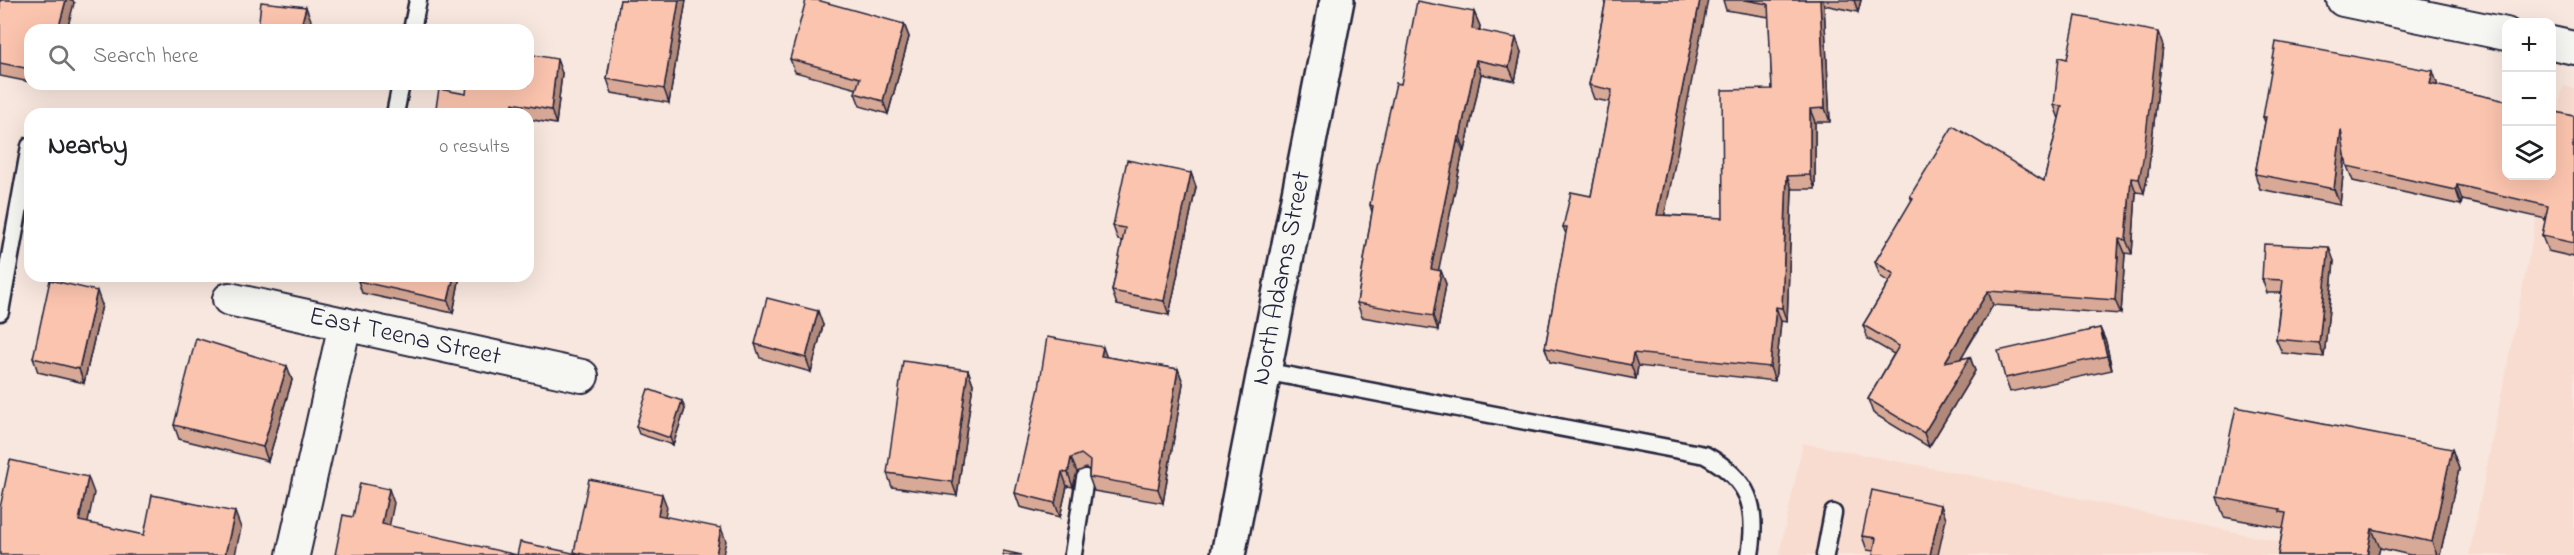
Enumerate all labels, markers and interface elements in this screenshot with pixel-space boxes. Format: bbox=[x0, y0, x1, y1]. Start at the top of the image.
map controls bbox=[2502, 18, 2556, 180]
button: + bbox=[2502, 18, 2556, 72]
search box bbox=[24, 24, 534, 90]
icon: search bbox=[45, 41, 78, 74]
text: Search here bbox=[93, 41, 198, 73]
button: − bbox=[2502, 72, 2556, 126]
button: layers bbox=[2502, 126, 2556, 180]
text: Nearby bbox=[48, 128, 127, 166]
text: 0 results bbox=[439, 133, 510, 162]
street label: North Adams Street bbox=[1243, 168, 1322, 388]
street label: East Teena Street bbox=[305, 298, 505, 377]

